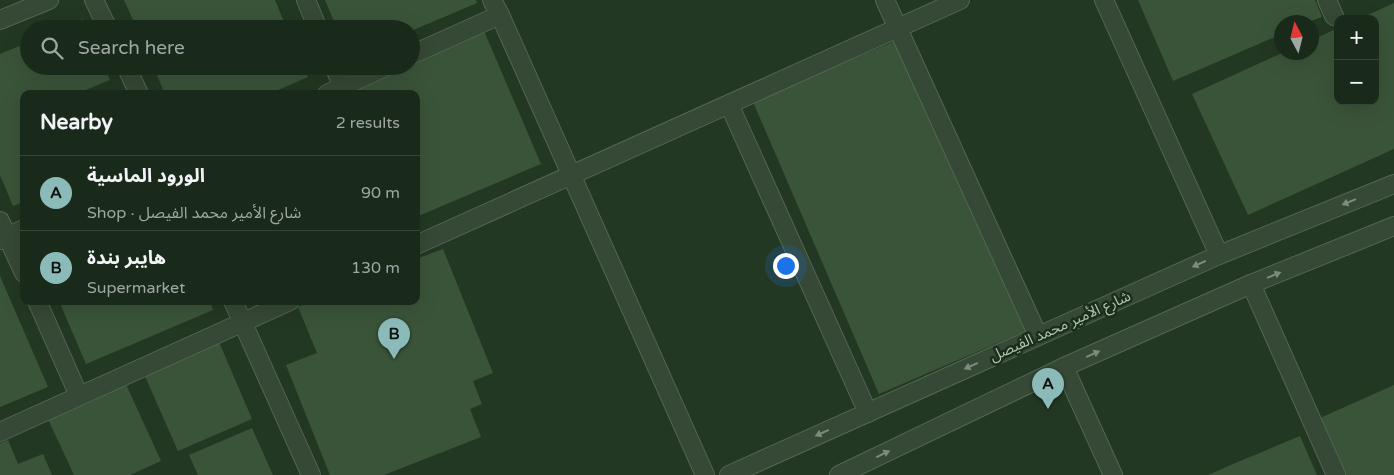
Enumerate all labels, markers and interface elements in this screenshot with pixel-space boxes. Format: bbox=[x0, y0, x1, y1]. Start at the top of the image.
north arrow bbox=[1274, 15, 1319, 60]
map controls bbox=[1334, 15, 1379, 105]
button: + bbox=[1334, 15, 1379, 60]
search box bbox=[20, 20, 420, 75]
icon: search bbox=[38, 34, 66, 62]
text: Search here bbox=[78, 37, 185, 59]
button: − bbox=[1334, 60, 1379, 105]
text: Nearby bbox=[40, 110, 113, 135]
text: 2 results bbox=[336, 113, 400, 133]
text: الورود الماسية bbox=[87, 165, 205, 187]
text: A bbox=[50, 183, 62, 203]
text: 90 m bbox=[361, 183, 400, 203]
one-way arrow bbox=[1341, 198, 1356, 206]
text: Shop · شارع الأمير محمد الفيصل bbox=[87, 203, 301, 223]
text: هايبر بندة bbox=[87, 247, 166, 269]
your location bbox=[773, 253, 799, 279]
text: B bbox=[50, 258, 62, 278]
text: 130 m bbox=[351, 258, 400, 278]
one-way arrow bbox=[1191, 259, 1206, 268]
one-way arrow bbox=[1267, 270, 1281, 278]
text: Supermarket bbox=[87, 278, 185, 298]
street label: شارع الأمير محمد الفيصل bbox=[987, 287, 1135, 368]
pin: B bbox=[378, 318, 410, 359]
one-way arrow bbox=[1086, 349, 1100, 357]
one-way arrow bbox=[964, 363, 978, 371]
pin: A bbox=[1032, 368, 1064, 409]
one-way arrow bbox=[815, 430, 829, 438]
one-way arrow bbox=[876, 450, 890, 458]

